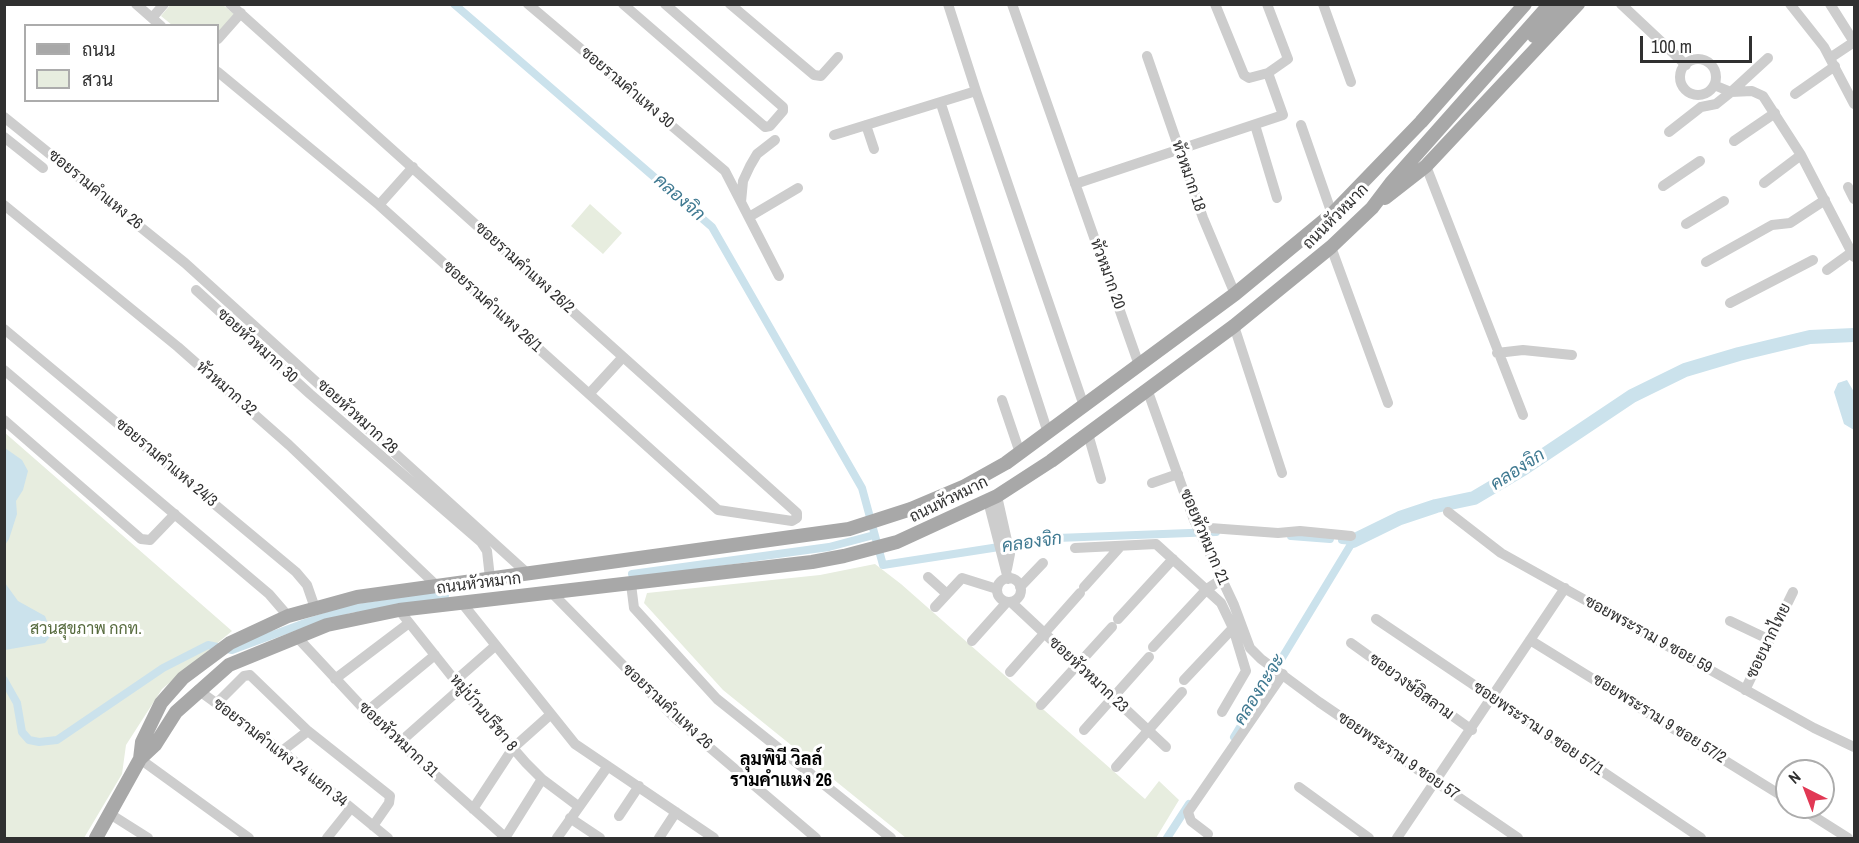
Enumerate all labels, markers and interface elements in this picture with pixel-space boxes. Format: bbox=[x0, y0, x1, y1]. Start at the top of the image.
legend bbox=[24, 24, 219, 102]
scale bar bbox=[1643, 24, 1756, 62]
text: 100 m bbox=[1651, 34, 1692, 59]
text: ถนน bbox=[82, 37, 115, 62]
street label: ซอยรามคำแหง 30 bbox=[576, 43, 678, 133]
text: สวน bbox=[82, 67, 113, 92]
street label: หัวหมาก 18 bbox=[1167, 138, 1209, 214]
street label: ซอยรามคำแหง 26 bbox=[44, 146, 146, 234]
water label: คลองจิก bbox=[649, 170, 709, 226]
street label: ถนนหัวหมาก bbox=[1299, 180, 1373, 254]
street label: ซอยรามคำแหง 26/2 bbox=[470, 218, 578, 318]
street label: หัวหมาก 20 bbox=[1085, 236, 1129, 312]
street label: ซอยรามคำแหง 26/1 bbox=[438, 257, 546, 357]
street label: ซอยหัวหมาก 30 bbox=[213, 305, 301, 387]
street label: หัวหมาก 32 bbox=[192, 358, 260, 420]
street label: ซอยหัวหมาก 28 bbox=[313, 376, 401, 458]
street label: ซอยรามคำแหง 24/3 bbox=[111, 415, 221, 511]
water label: คลองจิก bbox=[1487, 444, 1549, 496]
street label: ถนนหัวหมาก bbox=[907, 473, 991, 527]
street label: ซอยหัวหมาก 21 bbox=[1175, 486, 1233, 588]
water label: คลองจิก bbox=[1001, 528, 1063, 558]
street label: ถนนหัวหมาก bbox=[436, 569, 522, 599]
street label: ซอยพระราม 9 ซอย 59 bbox=[1581, 592, 1715, 678]
street label: ซอยนากไทย bbox=[1743, 600, 1795, 682]
park label: สวนสุขภาพ กกท. bbox=[30, 620, 142, 640]
street label: ซอยหัวหมาก 23 bbox=[1044, 633, 1132, 717]
street label: ซอยวงษ์อิสลาม bbox=[1365, 650, 1457, 724]
water label: คลองกะจะ bbox=[1230, 651, 1290, 729]
street label: ซอยรามคำแหง 26 bbox=[618, 660, 716, 754]
street label: หมู่บ้านปรีชา 8 bbox=[445, 670, 521, 756]
street label: ซอยพระราม 9 ซอย 57/2 bbox=[1589, 670, 1729, 768]
street label: ซอยพระราม 9 ซอย 57/1 bbox=[1469, 678, 1607, 780]
street label: ซอยรามคำแหง 24 แยก 34 bbox=[209, 694, 351, 812]
street label: ซอยหัวหมาก 31 bbox=[354, 698, 442, 782]
street label: ซอยพระราม 9 ซอย 57 bbox=[1333, 708, 1463, 804]
district label: ลุมพินี วิลล์ รามคำแหง 26 bbox=[730, 749, 832, 792]
north arrow bbox=[1775, 759, 1835, 819]
text: N bbox=[1783, 766, 1805, 788]

